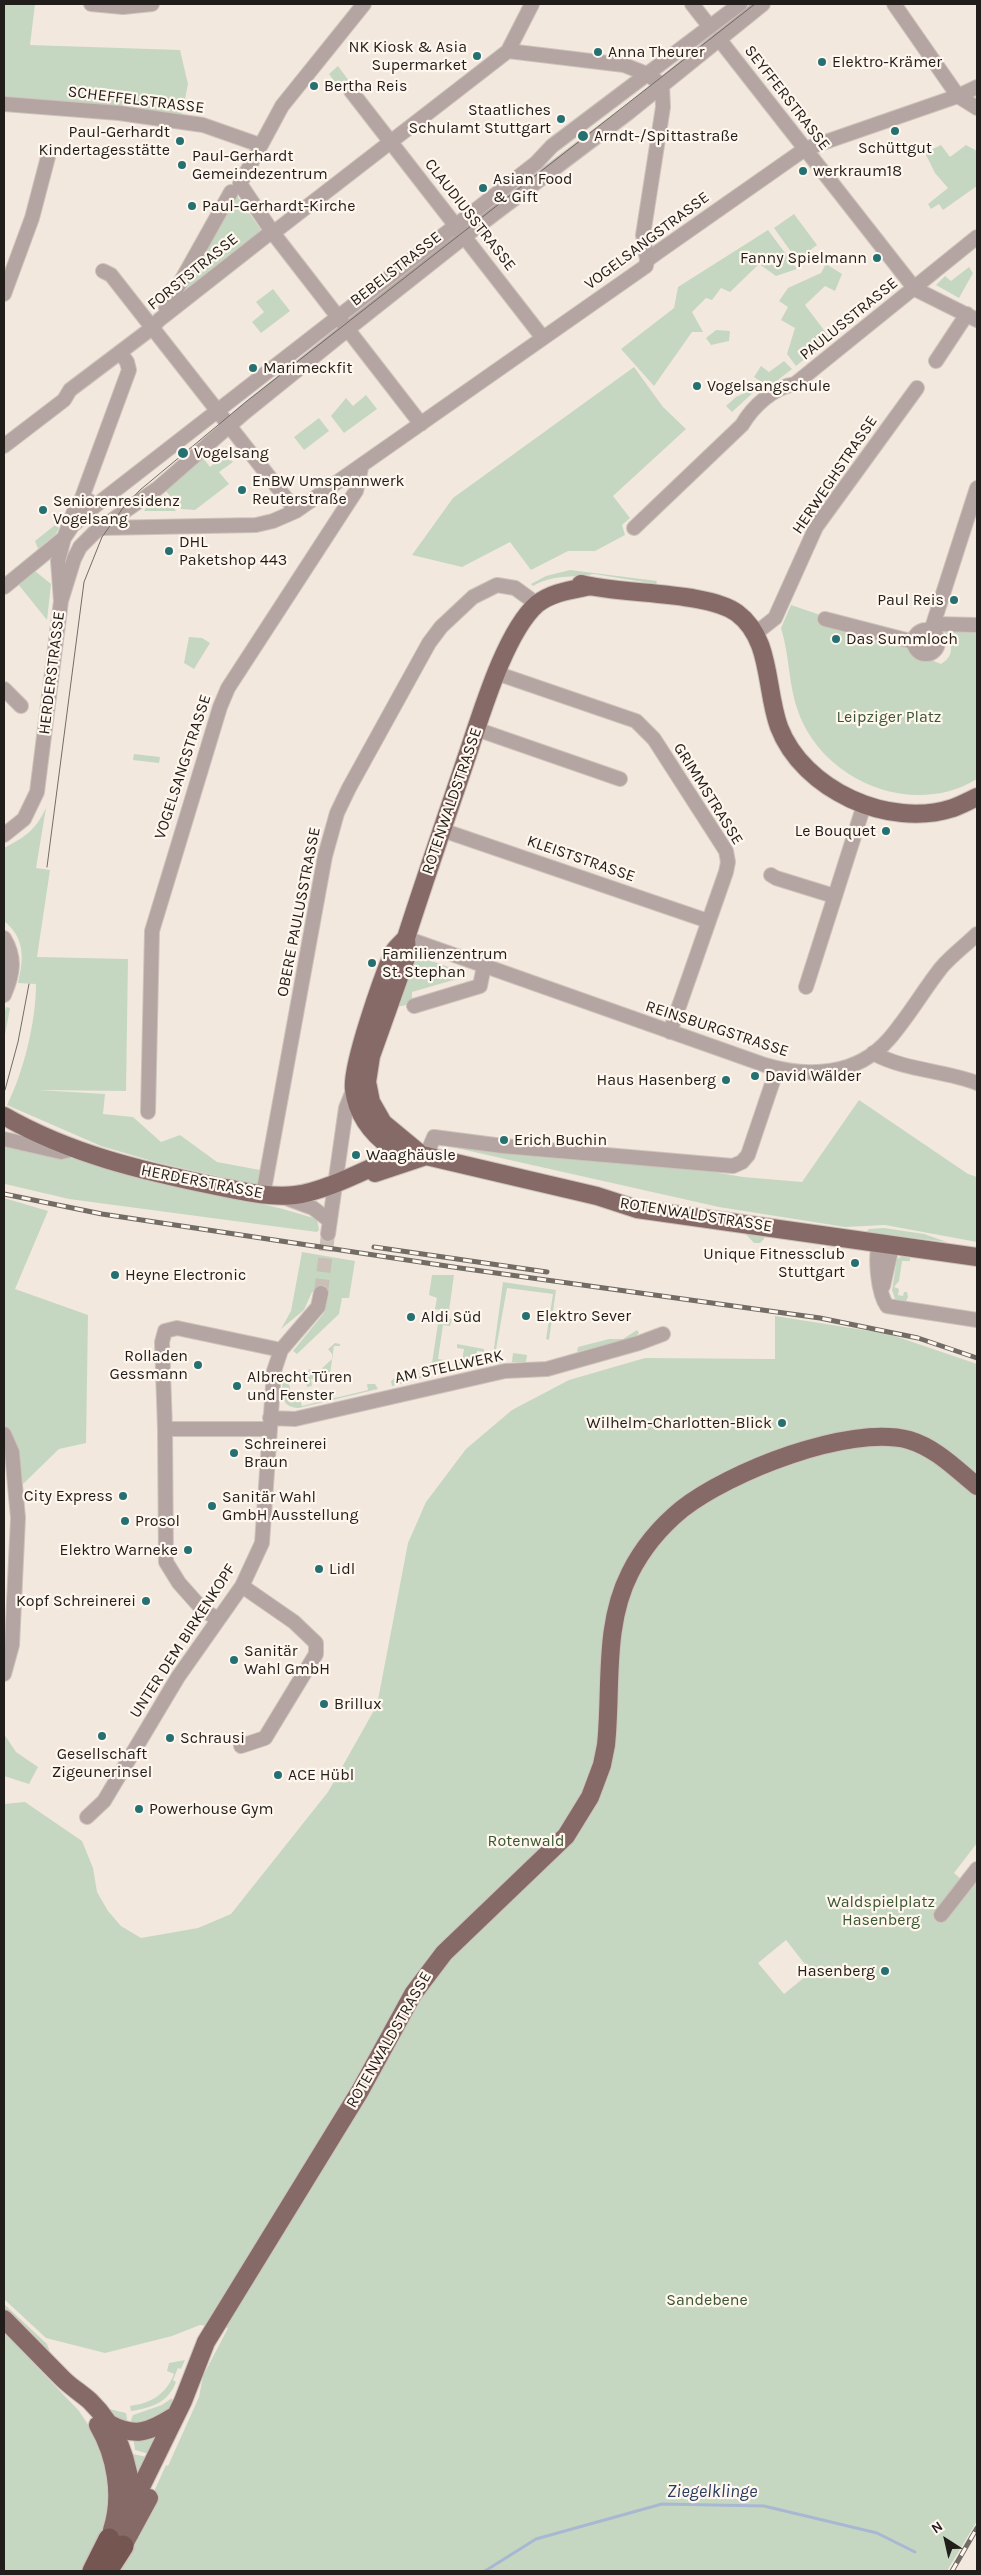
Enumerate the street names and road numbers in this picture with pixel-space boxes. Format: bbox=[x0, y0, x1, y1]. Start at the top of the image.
street label: SEYFFERSTRASSE bbox=[740, 42, 834, 154]
street label: SCHEFFELSTRASSE bbox=[67, 82, 205, 118]
street label: CLAUDIUSSTRASSE bbox=[420, 155, 520, 275]
street label: VOGELSANGSTRASSE bbox=[581, 188, 713, 294]
street label: BEBELSTRASSE bbox=[347, 227, 445, 311]
street label: FORSTSTRASSE bbox=[144, 230, 242, 314]
street label: PAULUSSTRASSE bbox=[796, 274, 902, 364]
street label: HERWEGHSTRASSE bbox=[788, 412, 882, 538]
street label: HERDERSTRASSE bbox=[35, 610, 69, 736]
street label: VOGELSANGSTRASSE bbox=[151, 692, 215, 842]
street label: ROTENWALDSTRASSE bbox=[418, 725, 486, 877]
street label: GRIMMSTRASSE bbox=[669, 739, 747, 849]
street label: OBERE PAULUSSTRASSE bbox=[273, 826, 325, 998]
street label: KLEISTSTRASSE bbox=[524, 831, 638, 887]
street label: REINSBURGSTRASSE bbox=[643, 997, 791, 1061]
street label: HERDERSTRASSE bbox=[139, 1161, 265, 1203]
street label: ROTENWALDSTRASSE bbox=[618, 1193, 774, 1237]
street label: AM STELLWERK bbox=[393, 1346, 505, 1388]
street label: UNTER DEM BIRKENKOPF bbox=[126, 1560, 240, 1722]
street label: ROTENWALDSTRASSE bbox=[342, 1968, 436, 2112]

